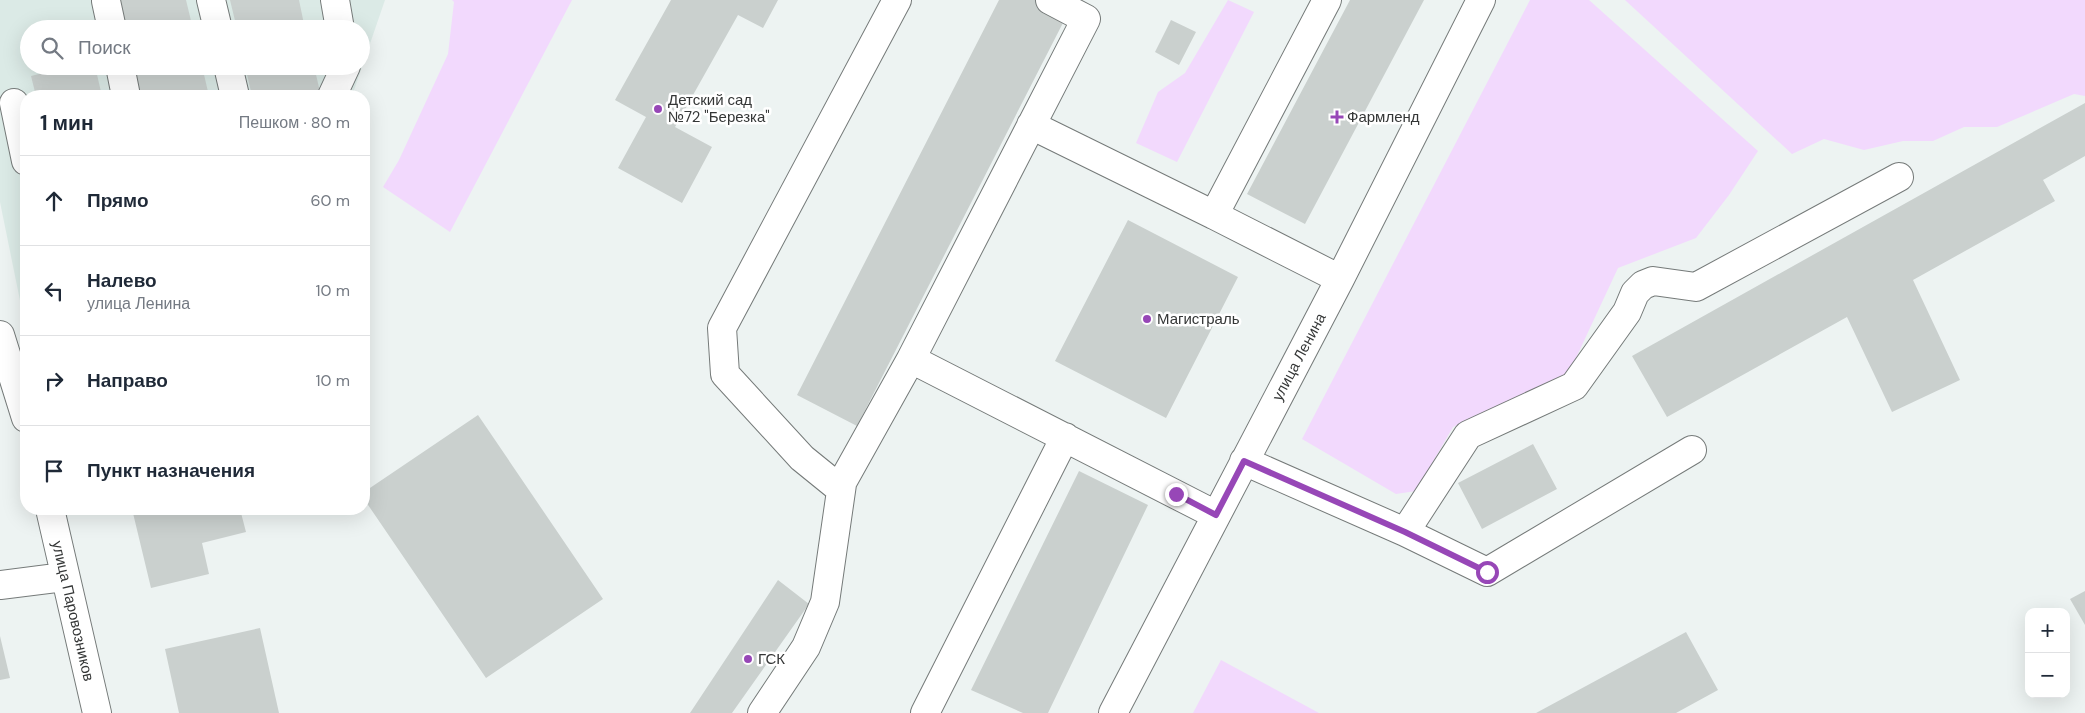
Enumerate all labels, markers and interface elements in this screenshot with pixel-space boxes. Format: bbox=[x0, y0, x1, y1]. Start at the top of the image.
search box bbox=[20, 20, 370, 75]
icon: search bbox=[38, 34, 66, 62]
text: Поиск bbox=[78, 35, 131, 60]
place label: Детский сад №72 "Березка" bbox=[668, 90, 770, 127]
marker: Детский сад №72 "Березка" bbox=[652, 103, 664, 115]
place label: Фармленд bbox=[1347, 107, 1420, 127]
text: 1 мин bbox=[40, 109, 94, 137]
marker: Фармленд bbox=[1331, 111, 1343, 123]
text: Пешком · 80 m bbox=[239, 112, 350, 133]
icon: ahead bbox=[40, 187, 68, 215]
text: Прямо bbox=[87, 188, 149, 213]
text: 60 m bbox=[310, 190, 350, 211]
text: Налево bbox=[87, 268, 157, 293]
icon: left bbox=[40, 277, 68, 305]
text: 10 m bbox=[316, 280, 350, 301]
text: улица Ленина bbox=[87, 293, 190, 314]
place label: Магистраль bbox=[1157, 309, 1240, 329]
street label: улица Ленина bbox=[1267, 309, 1331, 404]
marker: Магистраль bbox=[1141, 313, 1153, 325]
icon: right bbox=[40, 367, 68, 395]
text: Направо bbox=[87, 368, 168, 393]
text: 10 m bbox=[316, 370, 350, 391]
icon: arrive bbox=[40, 457, 68, 485]
text: Пункт назначения bbox=[87, 458, 255, 483]
route end bbox=[1165, 483, 1188, 506]
street label: улица Паровозников bbox=[47, 539, 99, 683]
route start bbox=[1476, 561, 1499, 584]
map controls bbox=[2025, 608, 2070, 698]
button: + bbox=[2025, 608, 2070, 653]
place label: ГСК bbox=[758, 649, 785, 669]
marker: ГСК bbox=[742, 653, 754, 665]
button: − bbox=[2025, 653, 2070, 698]

